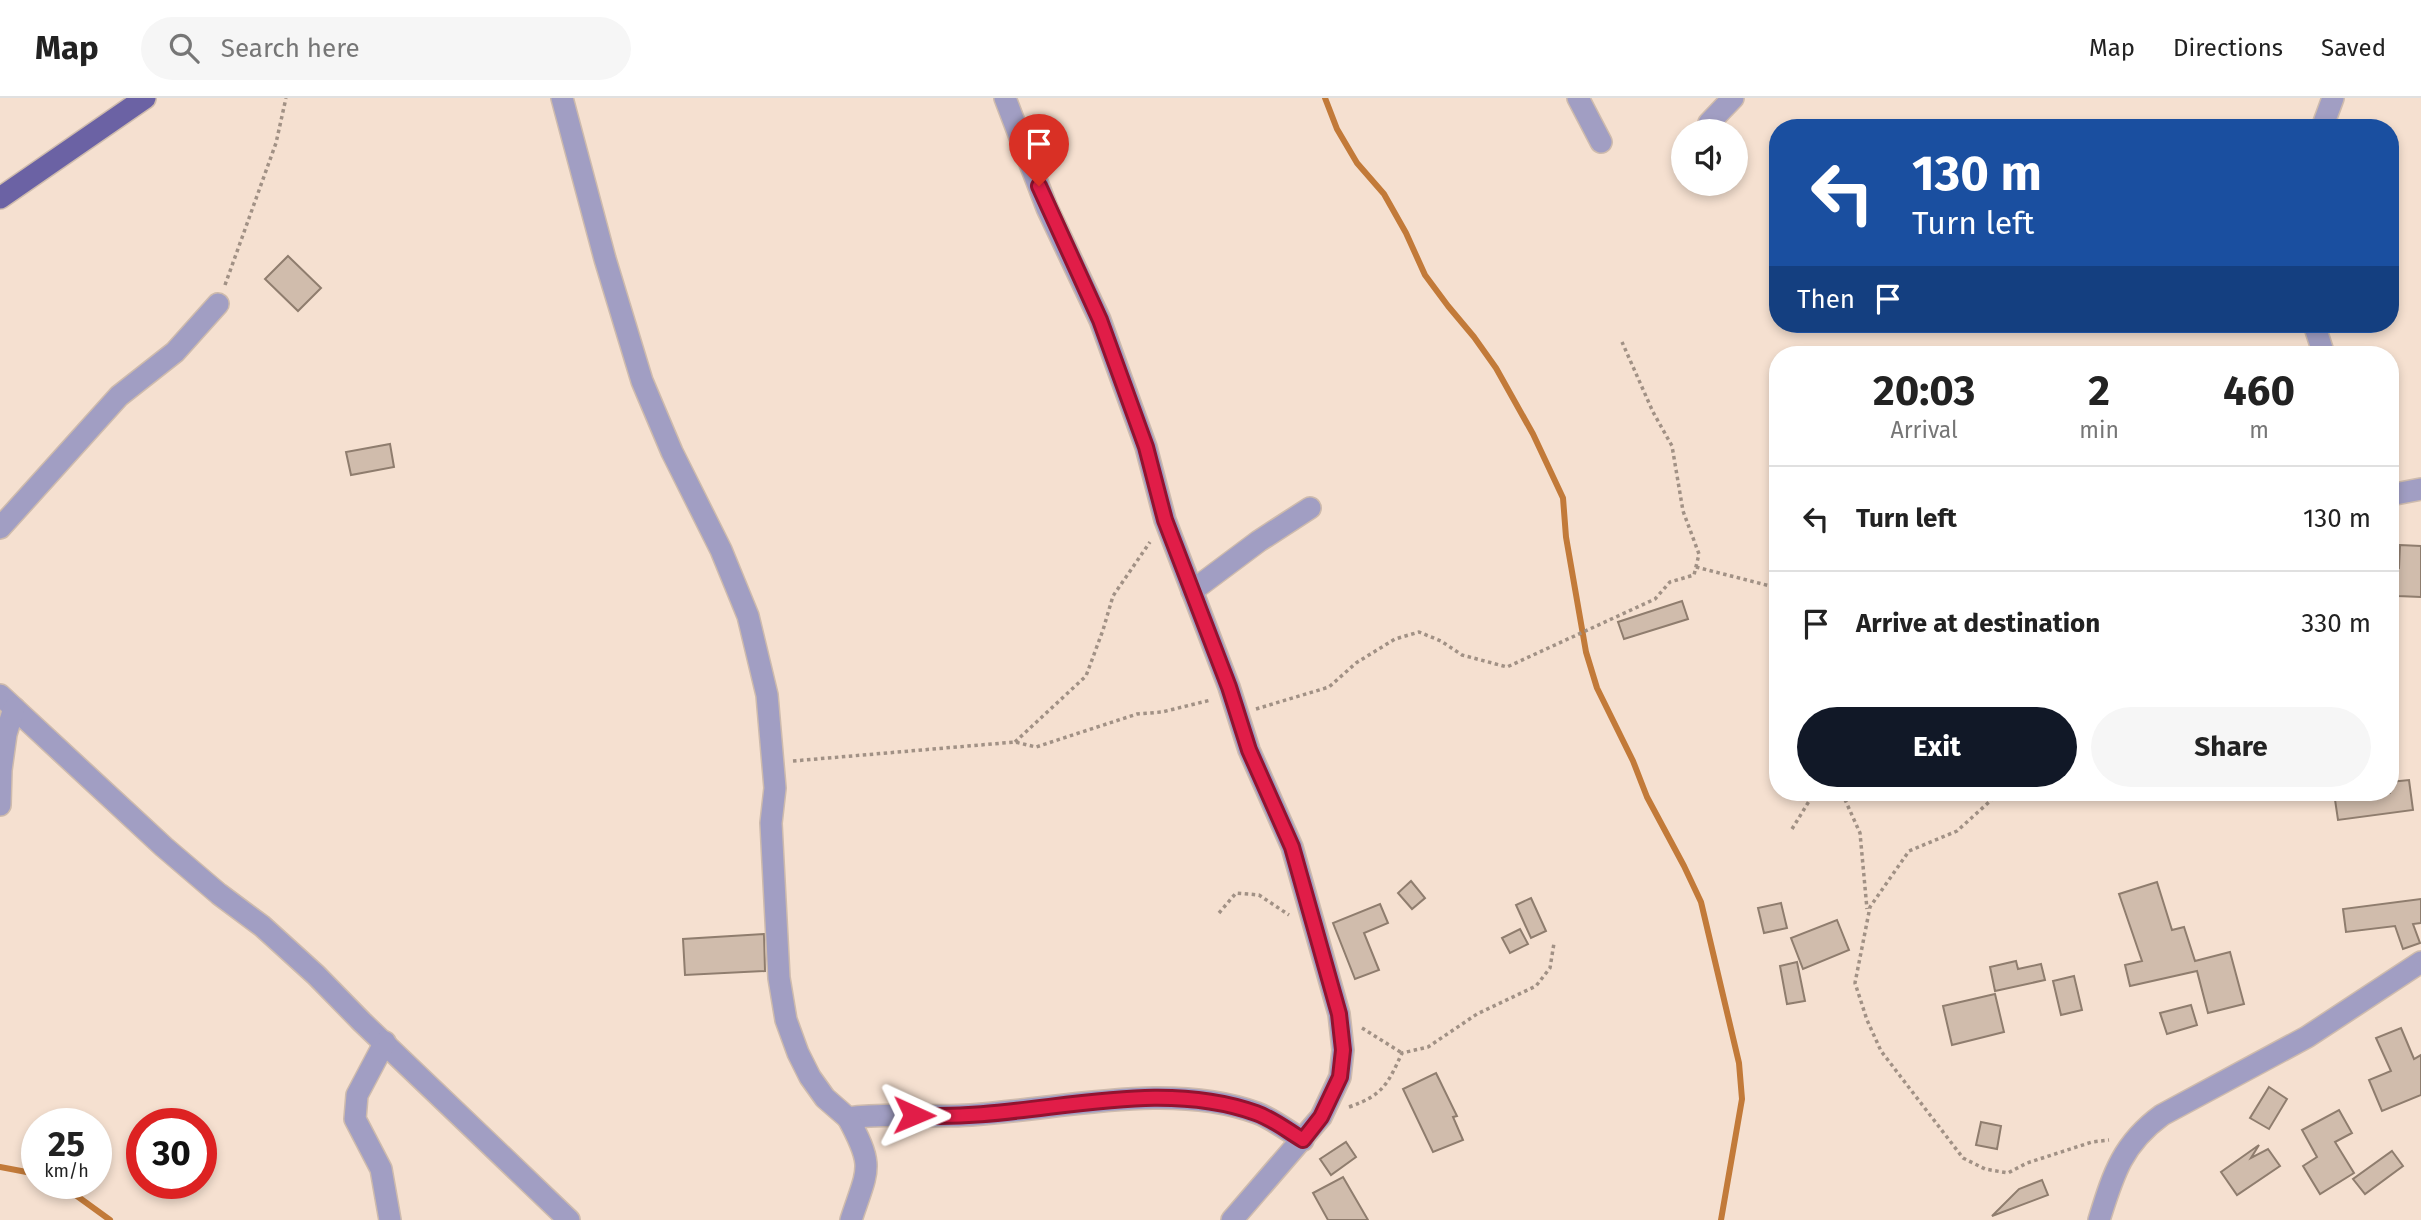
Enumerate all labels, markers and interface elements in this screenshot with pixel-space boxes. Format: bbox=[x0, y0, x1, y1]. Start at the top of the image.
search box bbox=[141, 17, 631, 80]
text: Map bbox=[35, 28, 99, 68]
icon: search bbox=[165, 29, 203, 67]
text: Search here bbox=[221, 33, 360, 64]
text: Map bbox=[2089, 34, 2135, 62]
text: Directions bbox=[2173, 34, 2283, 62]
text: Saved bbox=[2321, 34, 2386, 62]
pin bbox=[1009, 114, 1069, 186]
map controls bbox=[1671, 119, 1748, 196]
button: sound bbox=[1671, 119, 1748, 196]
icon: arrive bbox=[1020, 125, 1058, 163]
text: 130 m bbox=[1912, 144, 2042, 203]
icon: left bbox=[1797, 147, 1888, 238]
text: Turn left bbox=[1912, 204, 2034, 242]
icon: arrive bbox=[1869, 280, 1907, 318]
text: Then bbox=[1797, 284, 1855, 315]
text: 20:03 bbox=[1873, 366, 1975, 416]
text: 2 bbox=[2088, 366, 2110, 416]
text: 460 bbox=[2223, 366, 2295, 416]
text: Arrival bbox=[1890, 416, 1958, 444]
text: min bbox=[2079, 416, 2119, 444]
text: m bbox=[2249, 416, 2269, 444]
icon: left bbox=[1797, 500, 1835, 538]
text: Turn left bbox=[1856, 503, 1957, 534]
text: 130 m bbox=[2303, 503, 2371, 534]
icon: arrive bbox=[1797, 605, 1835, 643]
text: Arrive at destination bbox=[1856, 608, 2100, 639]
text: 330 m bbox=[2301, 608, 2371, 639]
button: Exit bbox=[1797, 707, 2077, 787]
button: Share bbox=[2091, 707, 2371, 787]
position arrow bbox=[877, 1078, 951, 1152]
speed limit sign: 30 bbox=[126, 1108, 217, 1199]
text: 25 bbox=[48, 1123, 85, 1165]
text: km/h bbox=[44, 1160, 89, 1182]

